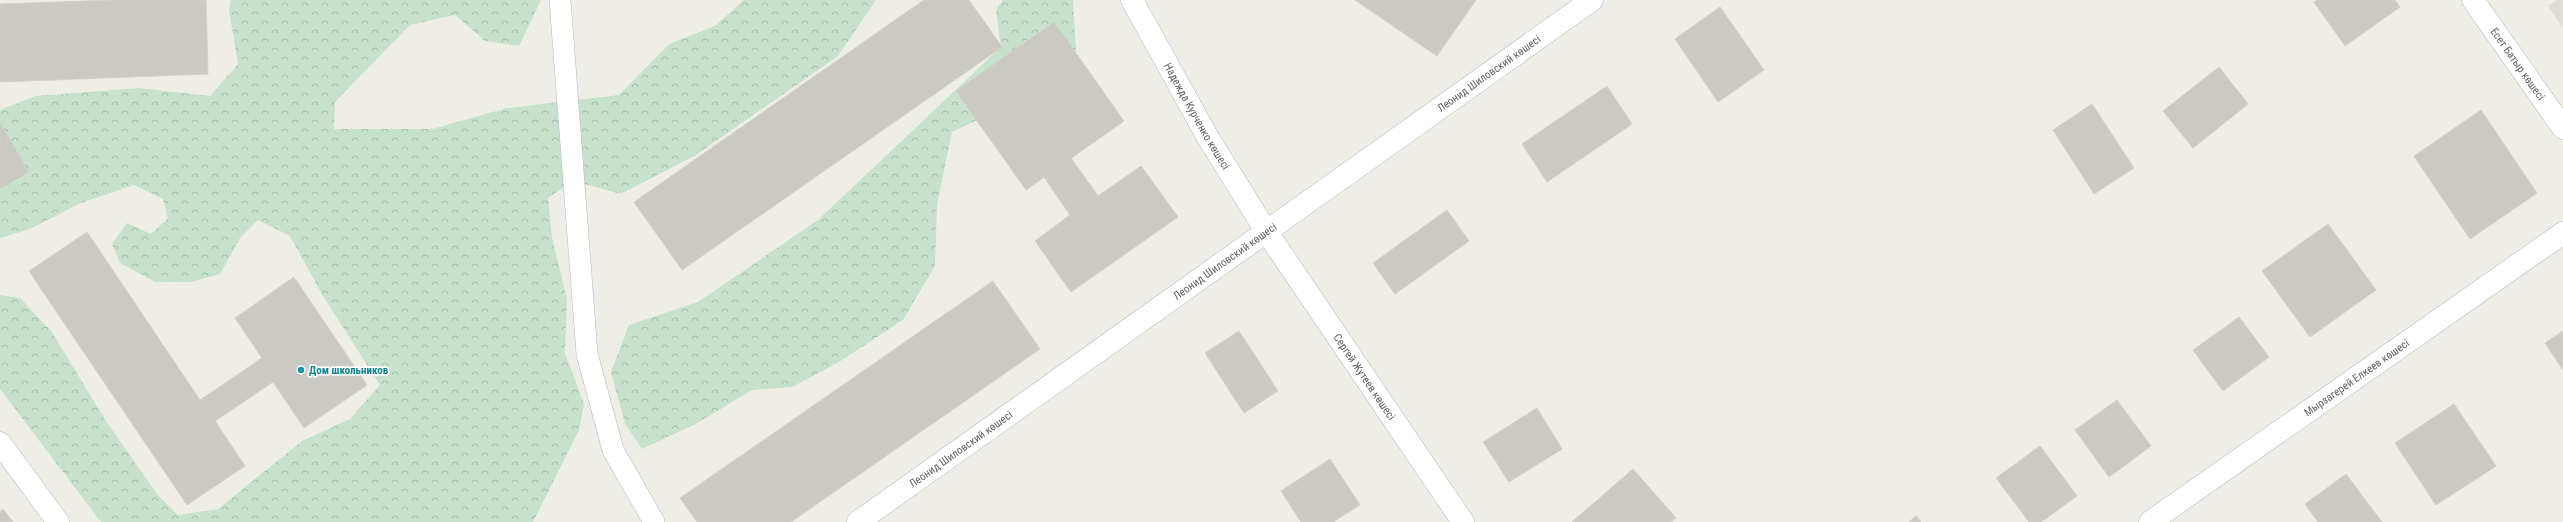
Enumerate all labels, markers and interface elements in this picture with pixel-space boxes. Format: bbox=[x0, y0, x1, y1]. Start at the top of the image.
street label: Есет Батыр көшесі bbox=[2488, 25, 2548, 102]
street label: Леонид Шиловский көшесі bbox=[1435, 32, 1543, 115]
street label: Надежда Курченко көшесі bbox=[1161, 60, 1233, 172]
street label: Леонид Шиловский көшесі bbox=[1171, 220, 1279, 302]
street label: Сергей Жутеев көшесі bbox=[1331, 331, 1398, 422]
street label: Мырзагерей Елкеев көшесі bbox=[2301, 336, 2411, 419]
place label: Дом школьников bbox=[309, 364, 389, 377]
marker: Дом школьников bbox=[296, 365, 306, 375]
street label: Леонид Шиловский көшесі bbox=[906, 408, 1015, 490]

